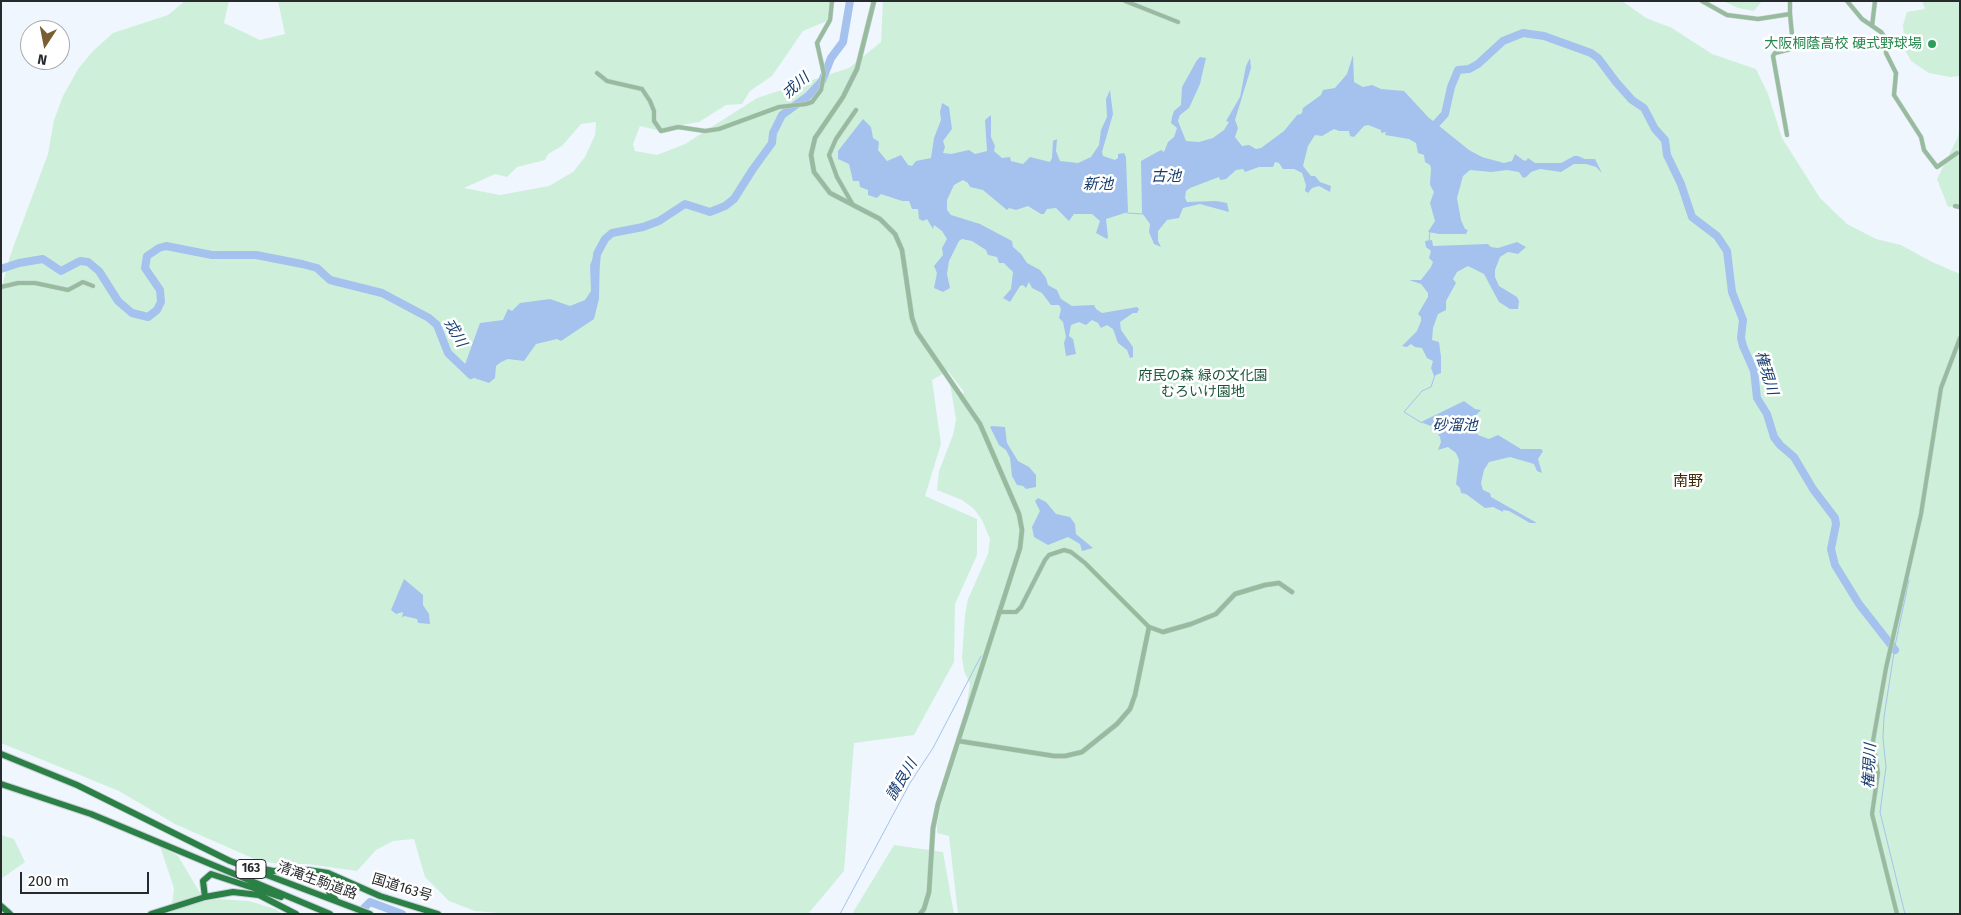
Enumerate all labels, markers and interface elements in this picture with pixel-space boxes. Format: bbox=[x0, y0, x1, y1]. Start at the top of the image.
north arrow bbox=[20, 20, 70, 70]
place label: 大阪桐蔭高校 硬式野球場 bbox=[1764, 36, 1922, 52]
marker: 大阪桐蔭高校 硬式野球場 bbox=[1926, 38, 1938, 50]
text: N bbox=[36, 50, 48, 68]
water label: 戎川 bbox=[779, 69, 813, 103]
water label: 古池 bbox=[1151, 168, 1181, 186]
water label: 新池 bbox=[1083, 176, 1113, 194]
water label: 戎川 bbox=[440, 316, 470, 350]
water label: 権現川 bbox=[1751, 349, 1781, 397]
park label: 府民の森 緑の文化園 むろいけ園地 bbox=[1138, 368, 1268, 401]
water label: 砂溜池 bbox=[1433, 417, 1477, 435]
district label: 南野 bbox=[1673, 473, 1703, 491]
water label: 権現川 bbox=[1860, 743, 1880, 789]
water label: 讃良川 bbox=[883, 756, 921, 804]
street label: 清滝生駒道路 bbox=[275, 859, 359, 903]
road number: 163 bbox=[236, 860, 266, 879]
scale bar bbox=[22, 862, 151, 894]
street label: 国道163号 bbox=[370, 871, 434, 905]
text: 200 m bbox=[28, 872, 69, 890]

